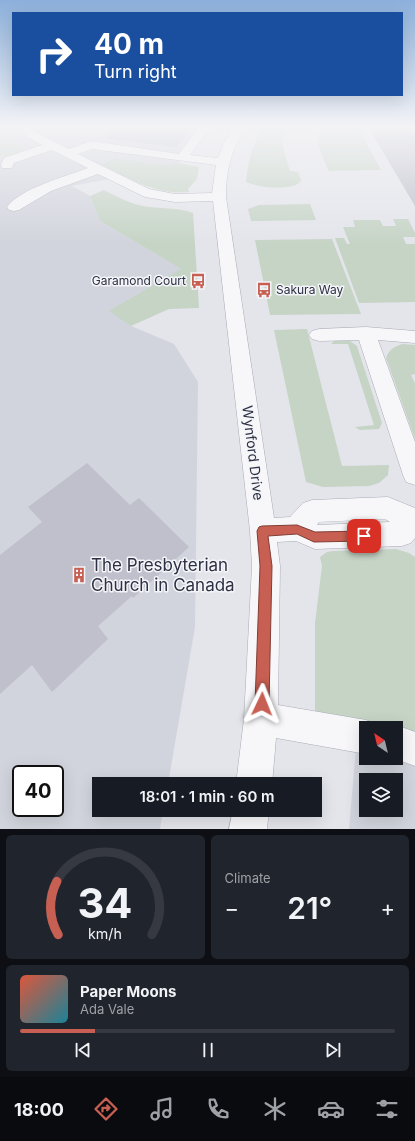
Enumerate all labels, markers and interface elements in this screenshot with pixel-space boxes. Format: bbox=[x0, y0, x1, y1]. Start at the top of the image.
text: 40 m bbox=[94, 27, 164, 61]
icon: right bbox=[28, 28, 80, 80]
text: Turn right bbox=[94, 61, 177, 82]
bus stop icon: Garamond Court bbox=[189, 272, 207, 290]
place label: Garamond Court bbox=[92, 273, 186, 288]
bus stop icon: Sakura Way bbox=[255, 281, 273, 299]
place label: Sakura Way bbox=[276, 282, 344, 297]
street label: Wynford Drive bbox=[239, 405, 268, 501]
pin bbox=[347, 519, 381, 553]
icon: arrive bbox=[353, 525, 375, 547]
place label: The Presbyterian Church in Canada bbox=[91, 555, 235, 595]
building icon: The Presbyterian Church in Canada bbox=[70, 566, 88, 584]
position arrow bbox=[241, 683, 283, 725]
north arrow bbox=[359, 721, 403, 765]
map controls bbox=[359, 721, 403, 817]
speed limit sign: 40 bbox=[12, 765, 64, 817]
button: layers bbox=[359, 773, 403, 817]
text: 18:01 · 1 min · 60 m bbox=[139, 787, 275, 806]
text: Climate bbox=[225, 870, 271, 886]
text: 34 bbox=[78, 878, 133, 928]
text: 21° bbox=[287, 890, 332, 926]
text: − bbox=[225, 895, 239, 921]
text: + bbox=[380, 895, 395, 921]
text: km/h bbox=[88, 925, 122, 942]
text: Paper Moons bbox=[80, 982, 176, 1001]
text: Ada Vale bbox=[80, 1001, 134, 1017]
icon: previous bbox=[72, 1039, 94, 1061]
icon: pause bbox=[197, 1039, 219, 1061]
icon: next bbox=[322, 1039, 344, 1061]
icon: directions bbox=[92, 1095, 120, 1123]
icon: music bbox=[148, 1095, 176, 1123]
icon: phone bbox=[204, 1095, 232, 1123]
icon: climate bbox=[261, 1095, 289, 1123]
icon: car bbox=[317, 1095, 345, 1123]
icon: filters bbox=[373, 1095, 401, 1123]
text: 18:00 bbox=[14, 1099, 64, 1120]

